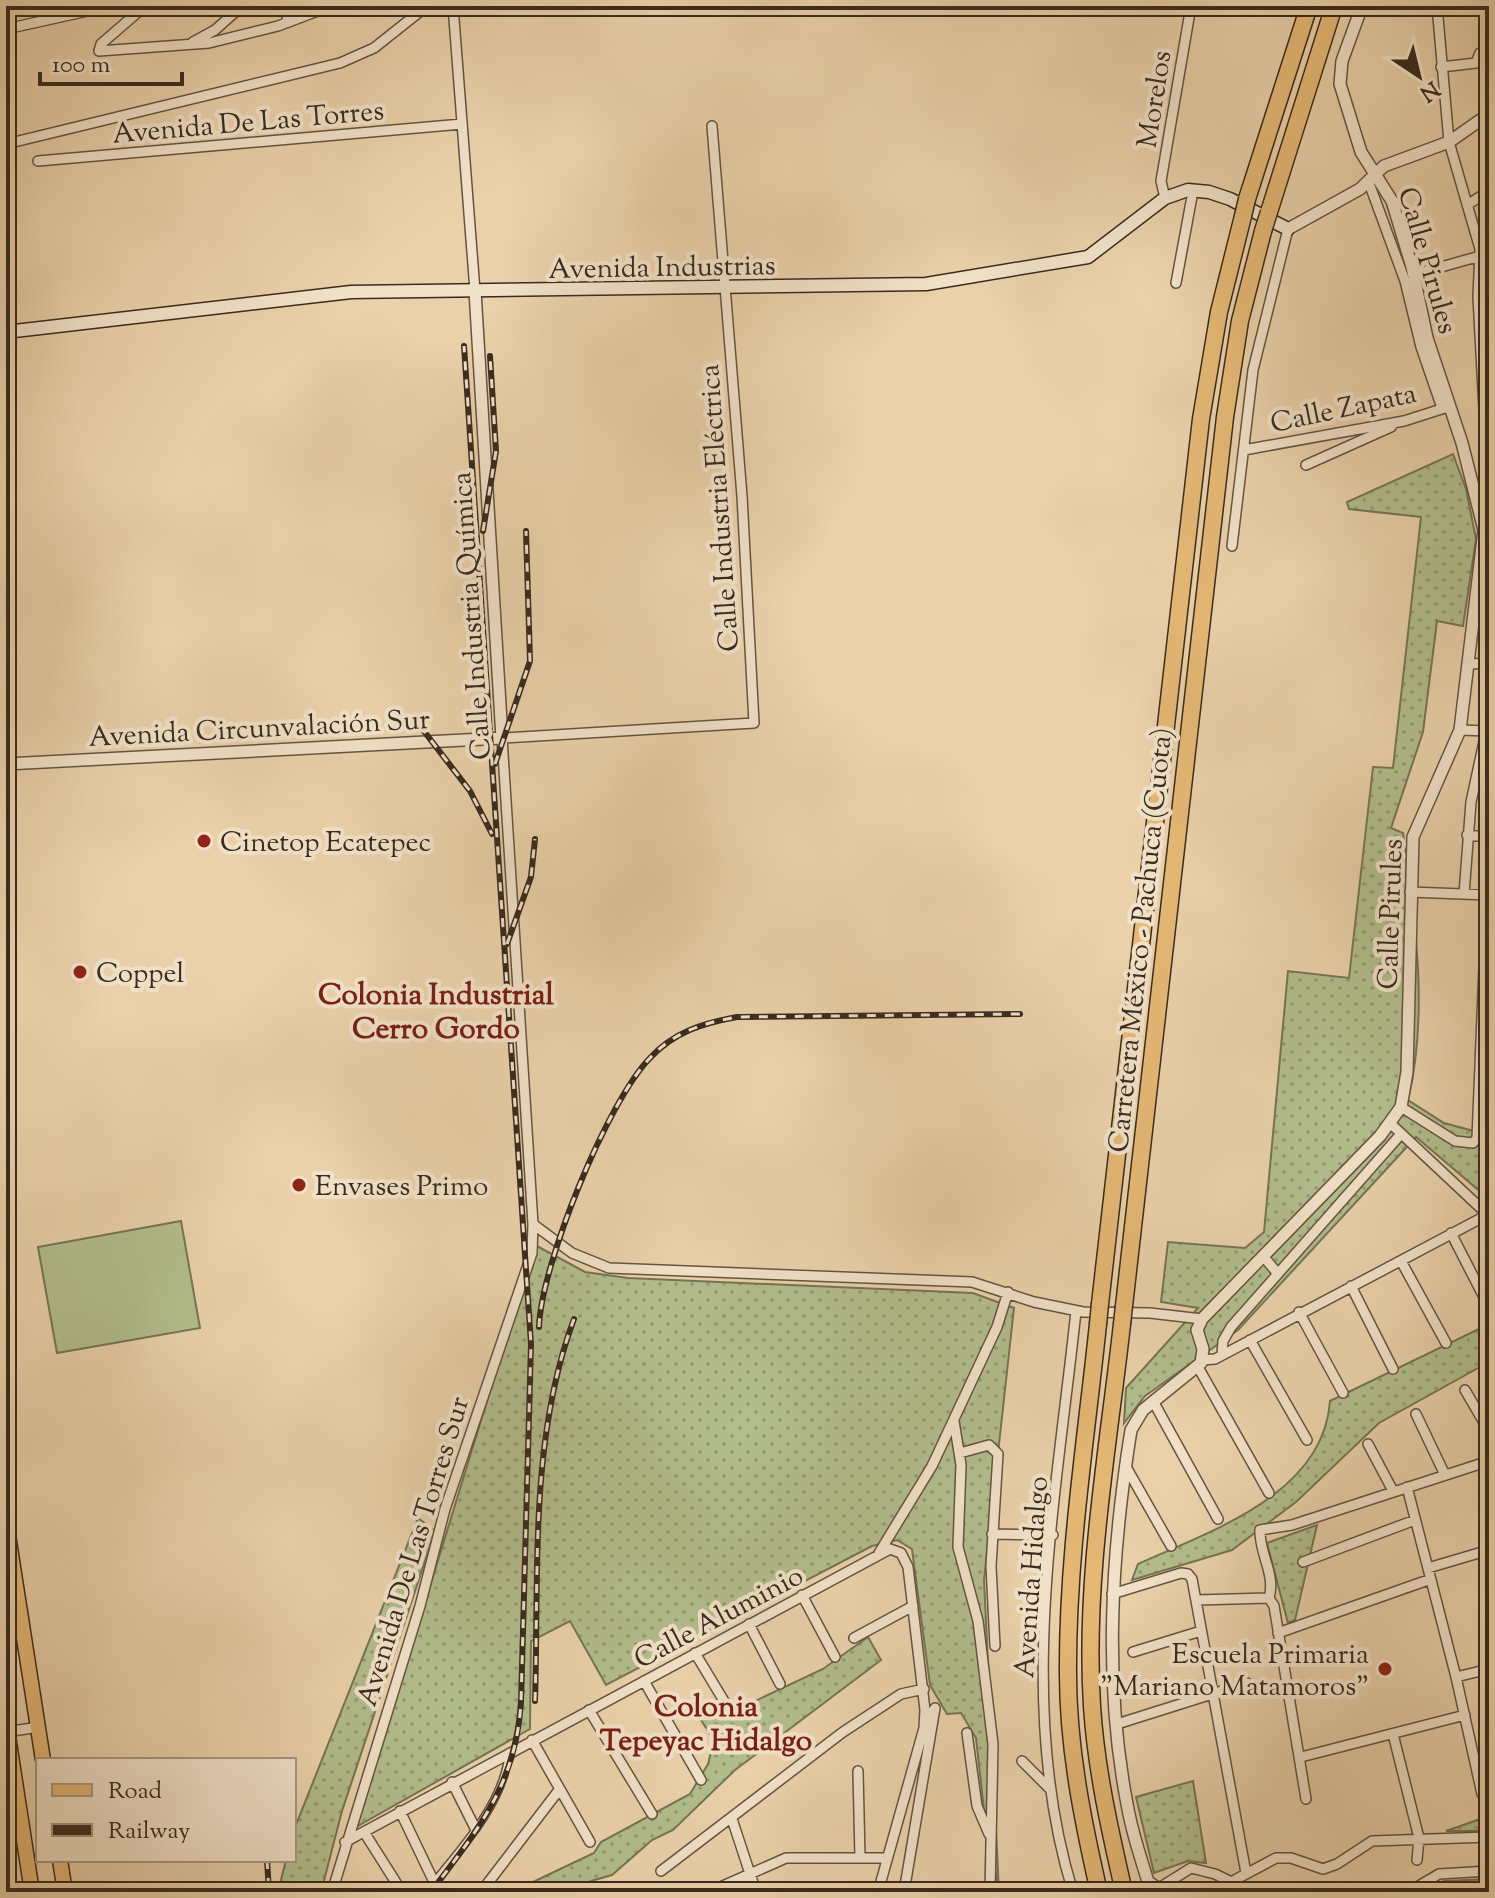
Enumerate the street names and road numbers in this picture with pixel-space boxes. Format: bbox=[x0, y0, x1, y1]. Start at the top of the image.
street label: Morelos bbox=[1129, 48, 1183, 151]
street label: Avenida De Las Torres bbox=[111, 92, 386, 156]
street label: Calle Pirules bbox=[1386, 183, 1466, 339]
street label: Avenida Industrias bbox=[548, 247, 776, 291]
street label: Calle Industria Eléctrica bbox=[691, 363, 751, 653]
street label: Calle Zapata bbox=[1267, 375, 1420, 445]
street label: Calle Industria Química bbox=[443, 470, 503, 761]
street label: Avenida Circunvalación Sur bbox=[88, 701, 431, 759]
street label: Carretera México - Pachuca (Cuota) bbox=[1100, 726, 1184, 1155]
street label: Calle Pirules bbox=[1369, 838, 1415, 990]
street label: Avenida De Las Torres Sur bbox=[349, 1392, 481, 1712]
street label: Avenida Hidalgo bbox=[1006, 1475, 1060, 1679]
street label: Calle Aluminio bbox=[628, 1557, 811, 1680]

